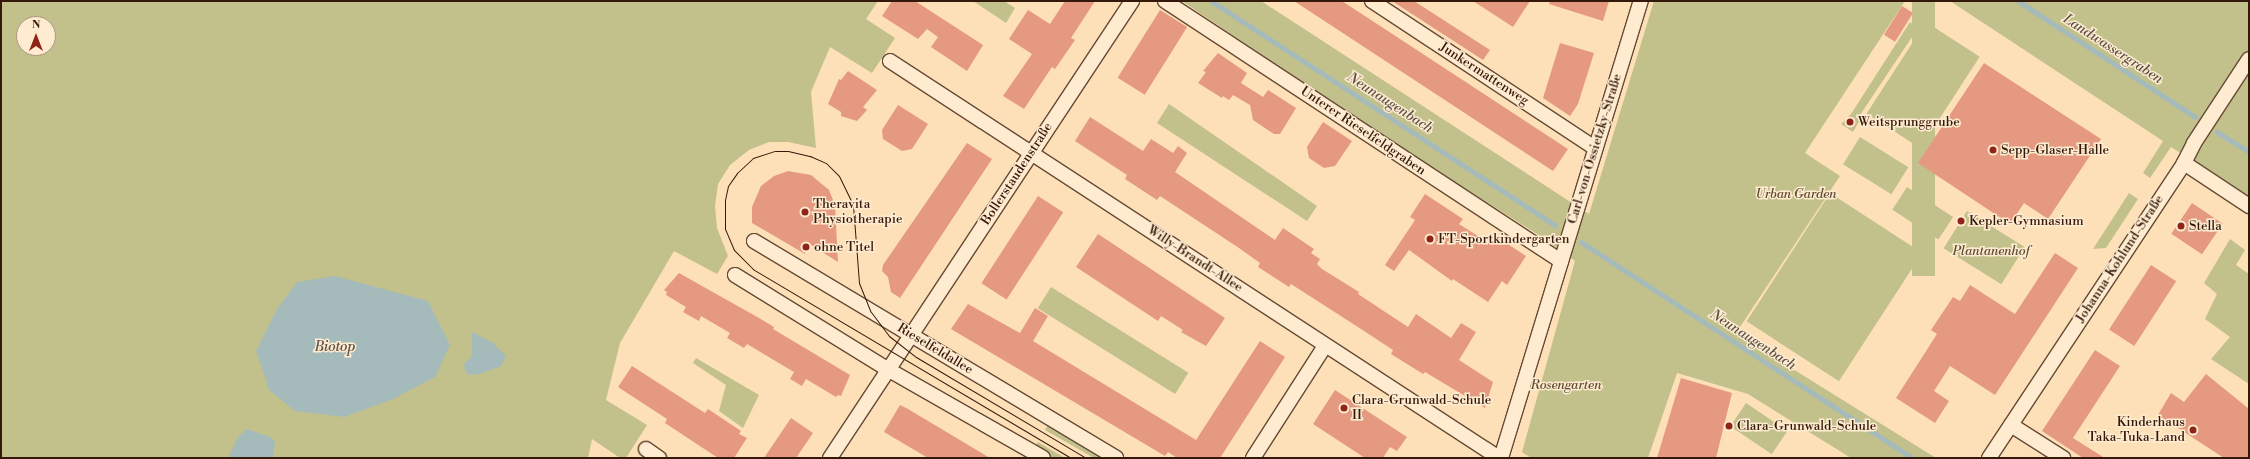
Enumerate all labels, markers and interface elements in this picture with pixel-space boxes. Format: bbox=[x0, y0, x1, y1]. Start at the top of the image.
water label: Landwassergraben bbox=[2060, 11, 2166, 87]
north arrow bbox=[16, 16, 56, 56]
text: N bbox=[32, 18, 40, 32]
street label: Junkermattenweg bbox=[1436, 39, 1532, 109]
water label: Neunaugenbach bbox=[1344, 69, 1436, 137]
street label: Carl-von-Ossietzky-Straße bbox=[1565, 72, 1625, 226]
street label: Unterer Rieselfeldgraben bbox=[1297, 83, 1429, 179]
place label: Weitsprunggrube bbox=[1858, 114, 1960, 130]
marker: Weitsprunggrube bbox=[1845, 117, 1855, 127]
street label: Bollerstaudenstraße bbox=[978, 120, 1056, 228]
place label: Sepp-Glaser-Halle bbox=[2001, 142, 2109, 158]
marker: Sepp-Glaser-Halle bbox=[1988, 145, 1998, 155]
park label: Urban Garden bbox=[1755, 186, 1837, 202]
street label: Johanna-Kohlund-Straße bbox=[2073, 192, 2167, 326]
place label: Theravita Physiotherapie bbox=[813, 197, 903, 228]
marker: Theravita Physiotherapie bbox=[800, 207, 810, 217]
place label: Kepler-Gymnasium bbox=[1969, 213, 2084, 229]
marker: Kepler-Gymnasium bbox=[1956, 216, 1966, 226]
place label: Stella bbox=[2189, 218, 2222, 234]
marker: Stella bbox=[2176, 221, 2186, 231]
street label: Willy-Brandt-Allee bbox=[1144, 222, 1246, 296]
place label: FT-Sportkindergarten bbox=[1438, 231, 1570, 247]
marker: FT-Sportkindergarten bbox=[1425, 234, 1435, 244]
place label: ohne Titel bbox=[814, 239, 874, 255]
marker: ohne Titel bbox=[801, 242, 811, 252]
park label: Plantanenhof bbox=[1952, 243, 2030, 259]
water label: Neunaugenbach bbox=[1707, 306, 1799, 374]
street label: Rieselfeldallee bbox=[894, 320, 976, 378]
water label: Biotop bbox=[314, 339, 356, 355]
park label: Rosengarten bbox=[1531, 377, 1601, 393]
place label: Clara-Grunwald-Schule II bbox=[1352, 393, 1491, 424]
marker: Clara-Grunwald-Schule II bbox=[1339, 403, 1349, 413]
place label: Kinderhaus Taka-Tuka-Land bbox=[2088, 415, 2185, 446]
place label: Clara-Grunwald-Schule bbox=[1737, 418, 1876, 434]
marker: Clara-Grunwald-Schule bbox=[1724, 421, 1734, 431]
marker: Kinderhaus Taka-Tuka-Land bbox=[2188, 425, 2198, 435]

